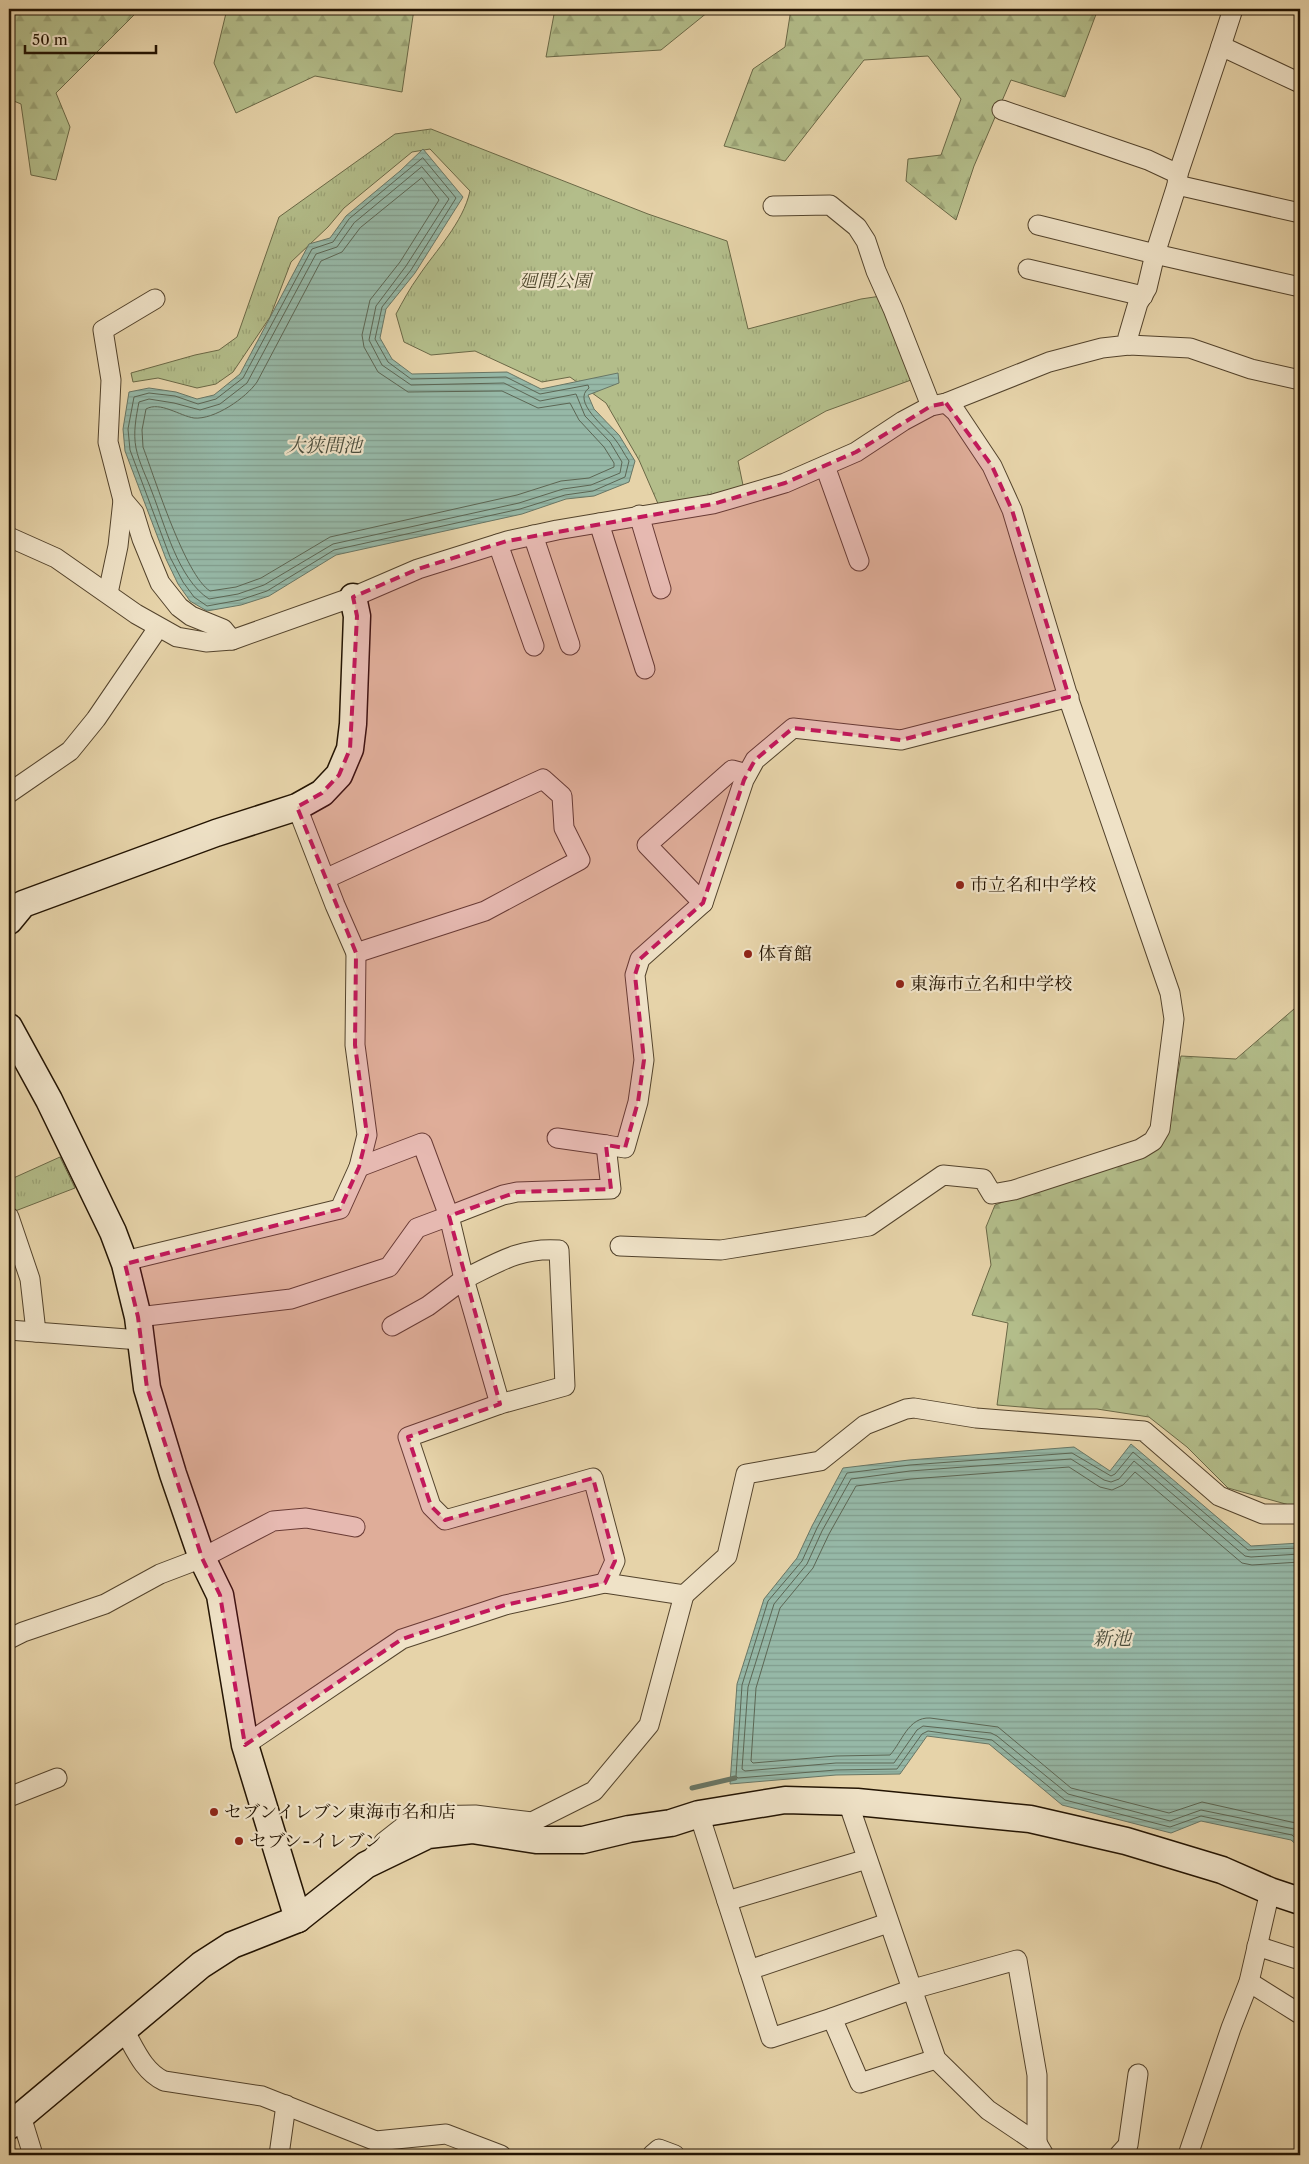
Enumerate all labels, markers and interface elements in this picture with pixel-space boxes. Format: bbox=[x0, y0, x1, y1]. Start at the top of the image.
scale bar bbox=[25, 22, 156, 54]
text: 50 m bbox=[32, 30, 68, 49]
park label: 廻間公園 bbox=[519, 270, 594, 292]
water label: 大狭間池 bbox=[286, 434, 364, 457]
place label: 市立名和中学校 bbox=[970, 874, 1096, 896]
marker: 市立名和中学校 bbox=[954, 879, 966, 891]
place label: 体育館 bbox=[758, 943, 812, 965]
marker: 体育館 bbox=[742, 948, 754, 960]
place label: 東海市立名和中学校 bbox=[910, 973, 1072, 995]
marker: 東海市立名和中学校 bbox=[894, 978, 906, 990]
water label: 新池 bbox=[1093, 1627, 1133, 1650]
place label: セブンイレブン東海市名和店 bbox=[224, 1801, 456, 1823]
marker: セブンイレブン東海市名和店 bbox=[208, 1806, 220, 1818]
place label: セブン-イレブン bbox=[249, 1830, 382, 1852]
marker: セブン-イレブン bbox=[233, 1835, 245, 1847]

